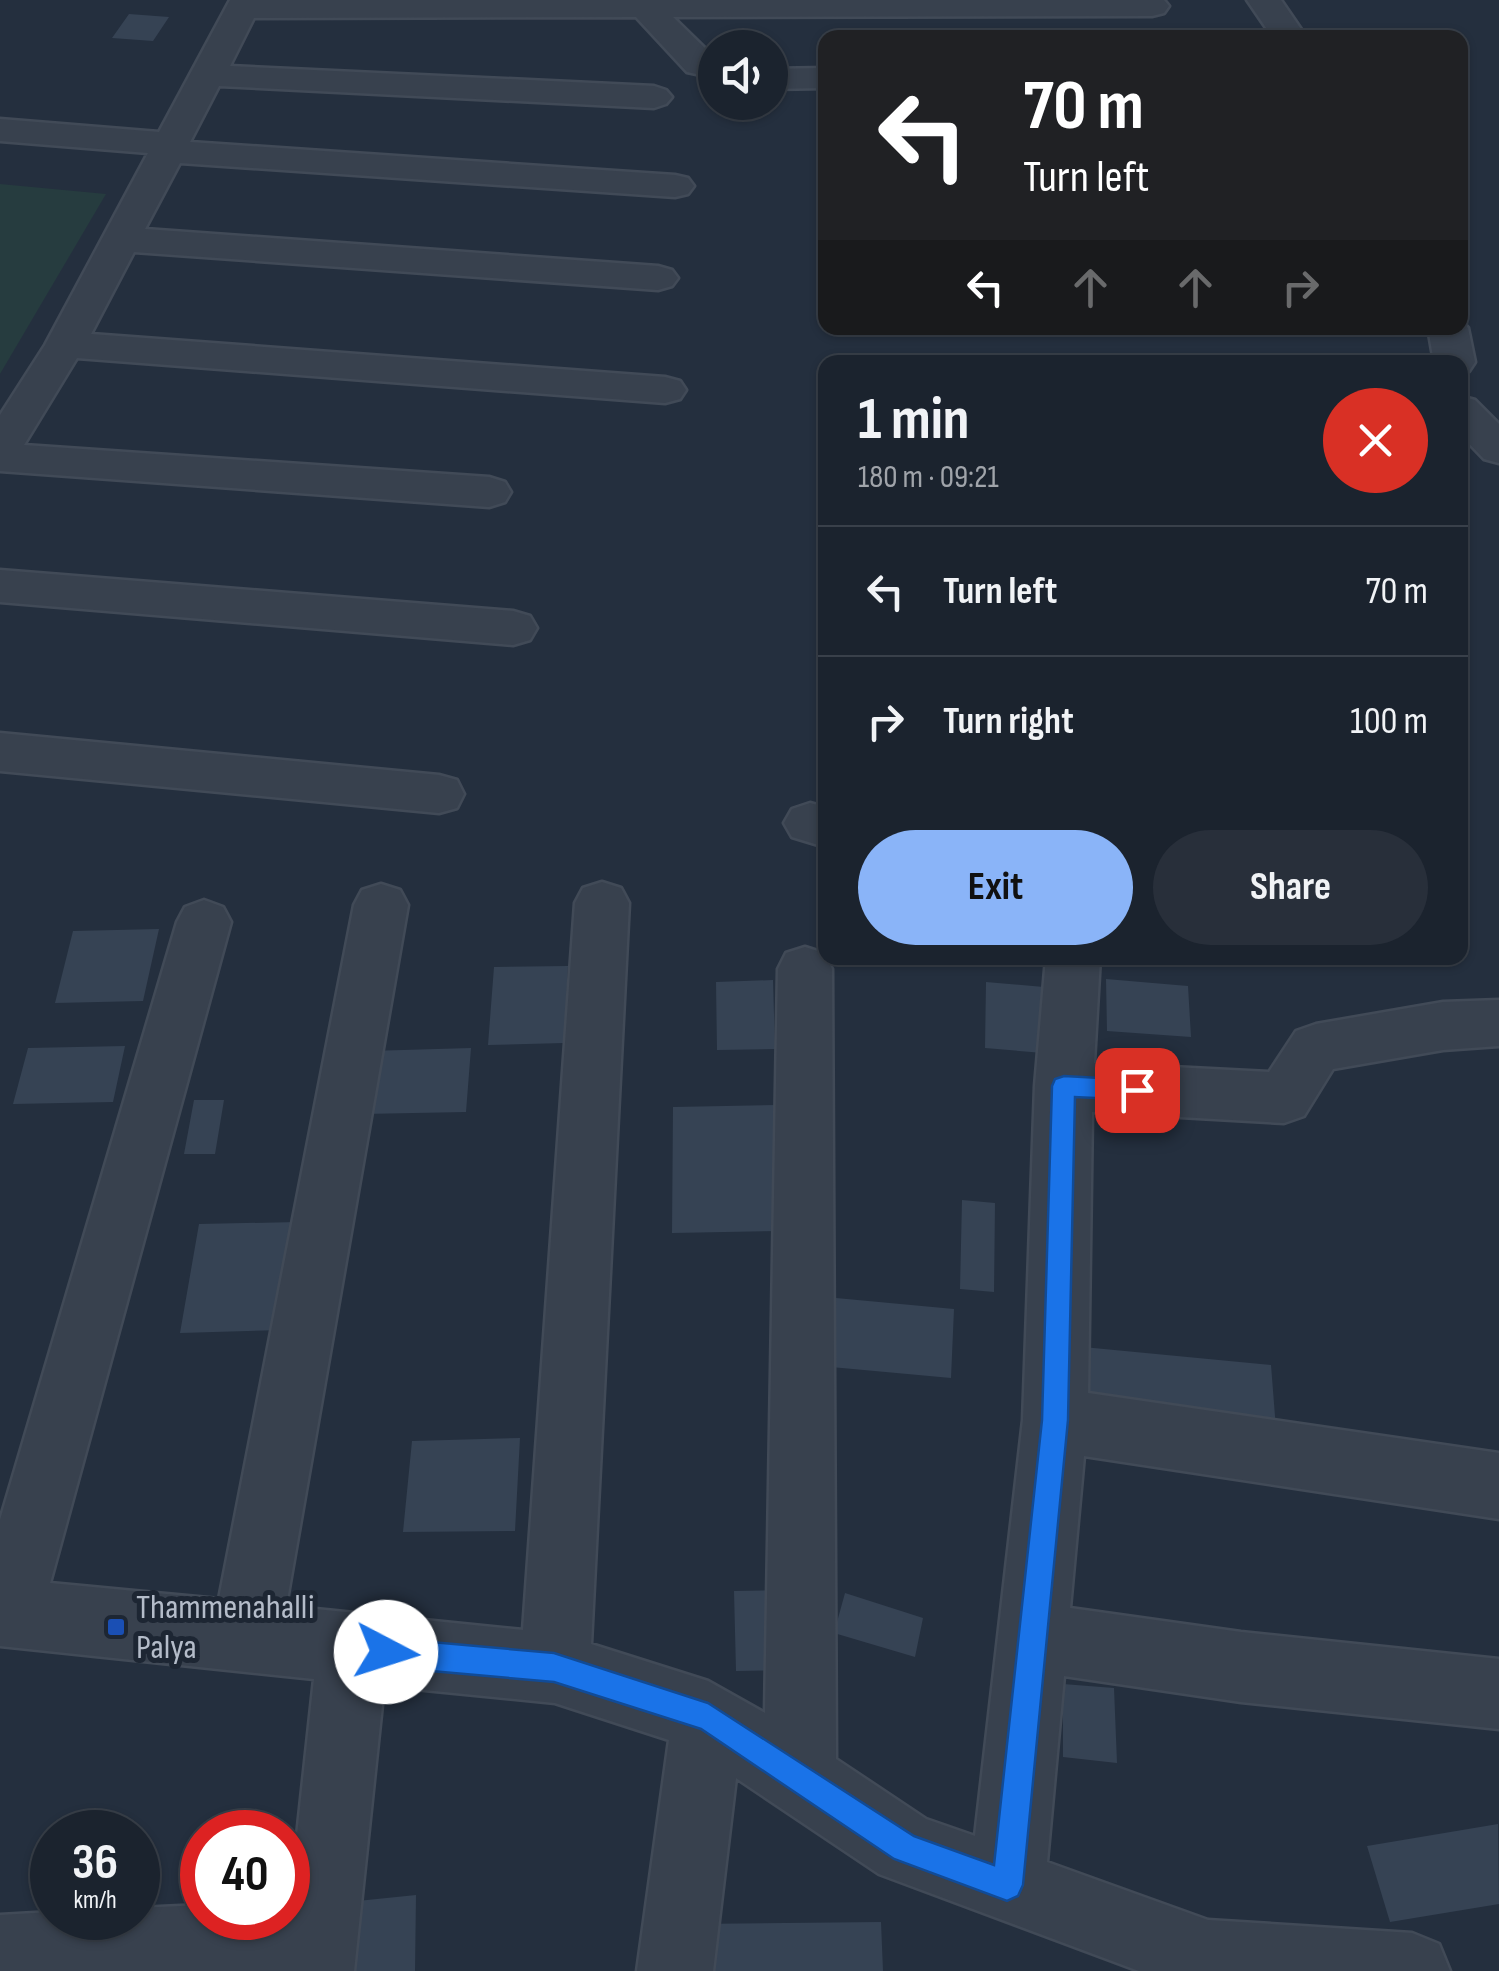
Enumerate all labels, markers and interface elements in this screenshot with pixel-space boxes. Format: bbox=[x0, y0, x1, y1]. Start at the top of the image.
map controls bbox=[698, 30, 788, 120]
button: sound bbox=[698, 30, 788, 120]
text: 70 m bbox=[1023, 65, 1144, 149]
icon: left bbox=[858, 70, 988, 200]
text: Turn left bbox=[1023, 150, 1149, 205]
icon: left bbox=[958, 260, 1013, 315]
icon: ahead bbox=[1063, 260, 1118, 315]
icon: ahead bbox=[1168, 260, 1223, 315]
icon: right bbox=[1273, 260, 1328, 315]
text: 1 min bbox=[858, 384, 970, 456]
button: close bbox=[1323, 388, 1428, 493]
text: 180 m · 09:21 bbox=[858, 458, 999, 497]
icon: left bbox=[858, 564, 913, 619]
text: Turn left bbox=[943, 569, 1057, 614]
text: 70 m bbox=[1366, 569, 1428, 614]
icon: right bbox=[858, 694, 913, 749]
text: Turn right bbox=[943, 699, 1074, 744]
text: 100 m bbox=[1350, 699, 1428, 744]
button: Exit bbox=[858, 830, 1133, 945]
button: Share bbox=[1153, 830, 1428, 945]
pin bbox=[1095, 1048, 1180, 1133]
icon: arrive bbox=[1110, 1063, 1165, 1118]
place label: Thammenahalli Palya bbox=[136, 1586, 315, 1669]
position arrow bbox=[334, 1600, 438, 1704]
marker: Thammenahalli Palya bbox=[105, 1616, 127, 1638]
speed limit sign: 40 bbox=[180, 1810, 310, 1940]
text: 36 bbox=[72, 1833, 118, 1893]
text: km/h bbox=[73, 1885, 117, 1916]

